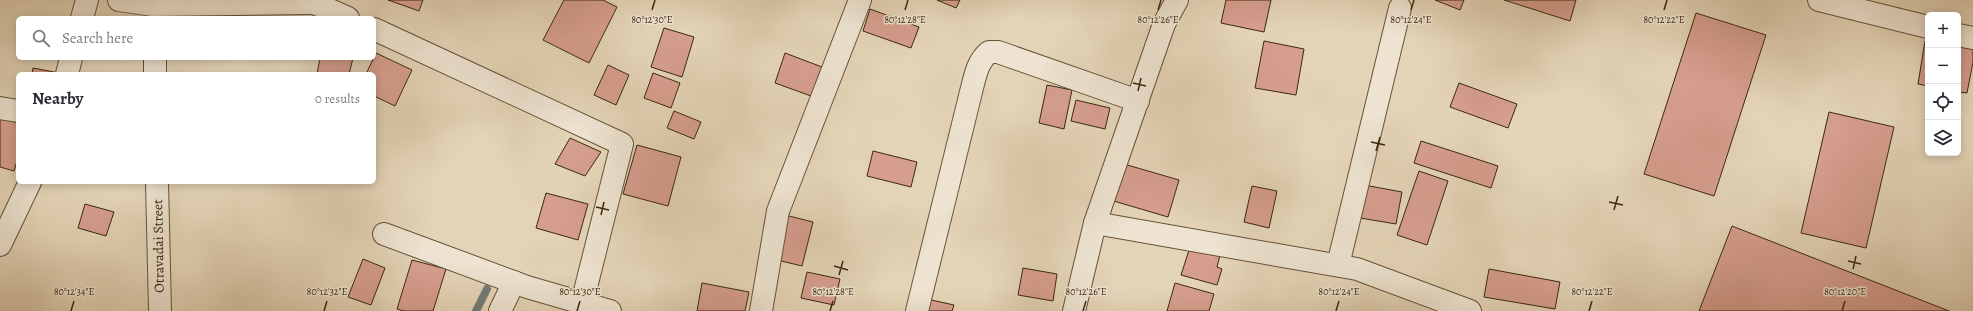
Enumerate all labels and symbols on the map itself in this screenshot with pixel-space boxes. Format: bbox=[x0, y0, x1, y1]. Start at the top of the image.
text: 80°12'30"E bbox=[631, 13, 673, 26]
text: 80°12'28"E bbox=[884, 13, 926, 26]
text: 80°12'26"E bbox=[1137, 13, 1179, 26]
text: 80°12'24"E bbox=[1390, 13, 1432, 26]
text: 80°12'22"E bbox=[1643, 13, 1685, 26]
street label: Otravadai Street bbox=[148, 199, 169, 293]
text: 80°12'34"E bbox=[54, 285, 94, 298]
text: 80°12'32"E bbox=[307, 285, 348, 298]
text: 80°12'30"E bbox=[559, 285, 601, 298]
text: 80°12'28"E bbox=[812, 285, 854, 298]
text: 80°12'26"E bbox=[1065, 285, 1107, 298]
text: 80°12'24"E bbox=[1318, 285, 1360, 298]
text: 80°12'22"E bbox=[1571, 285, 1613, 298]
text: 80°12'20"E bbox=[1824, 285, 1866, 298]

